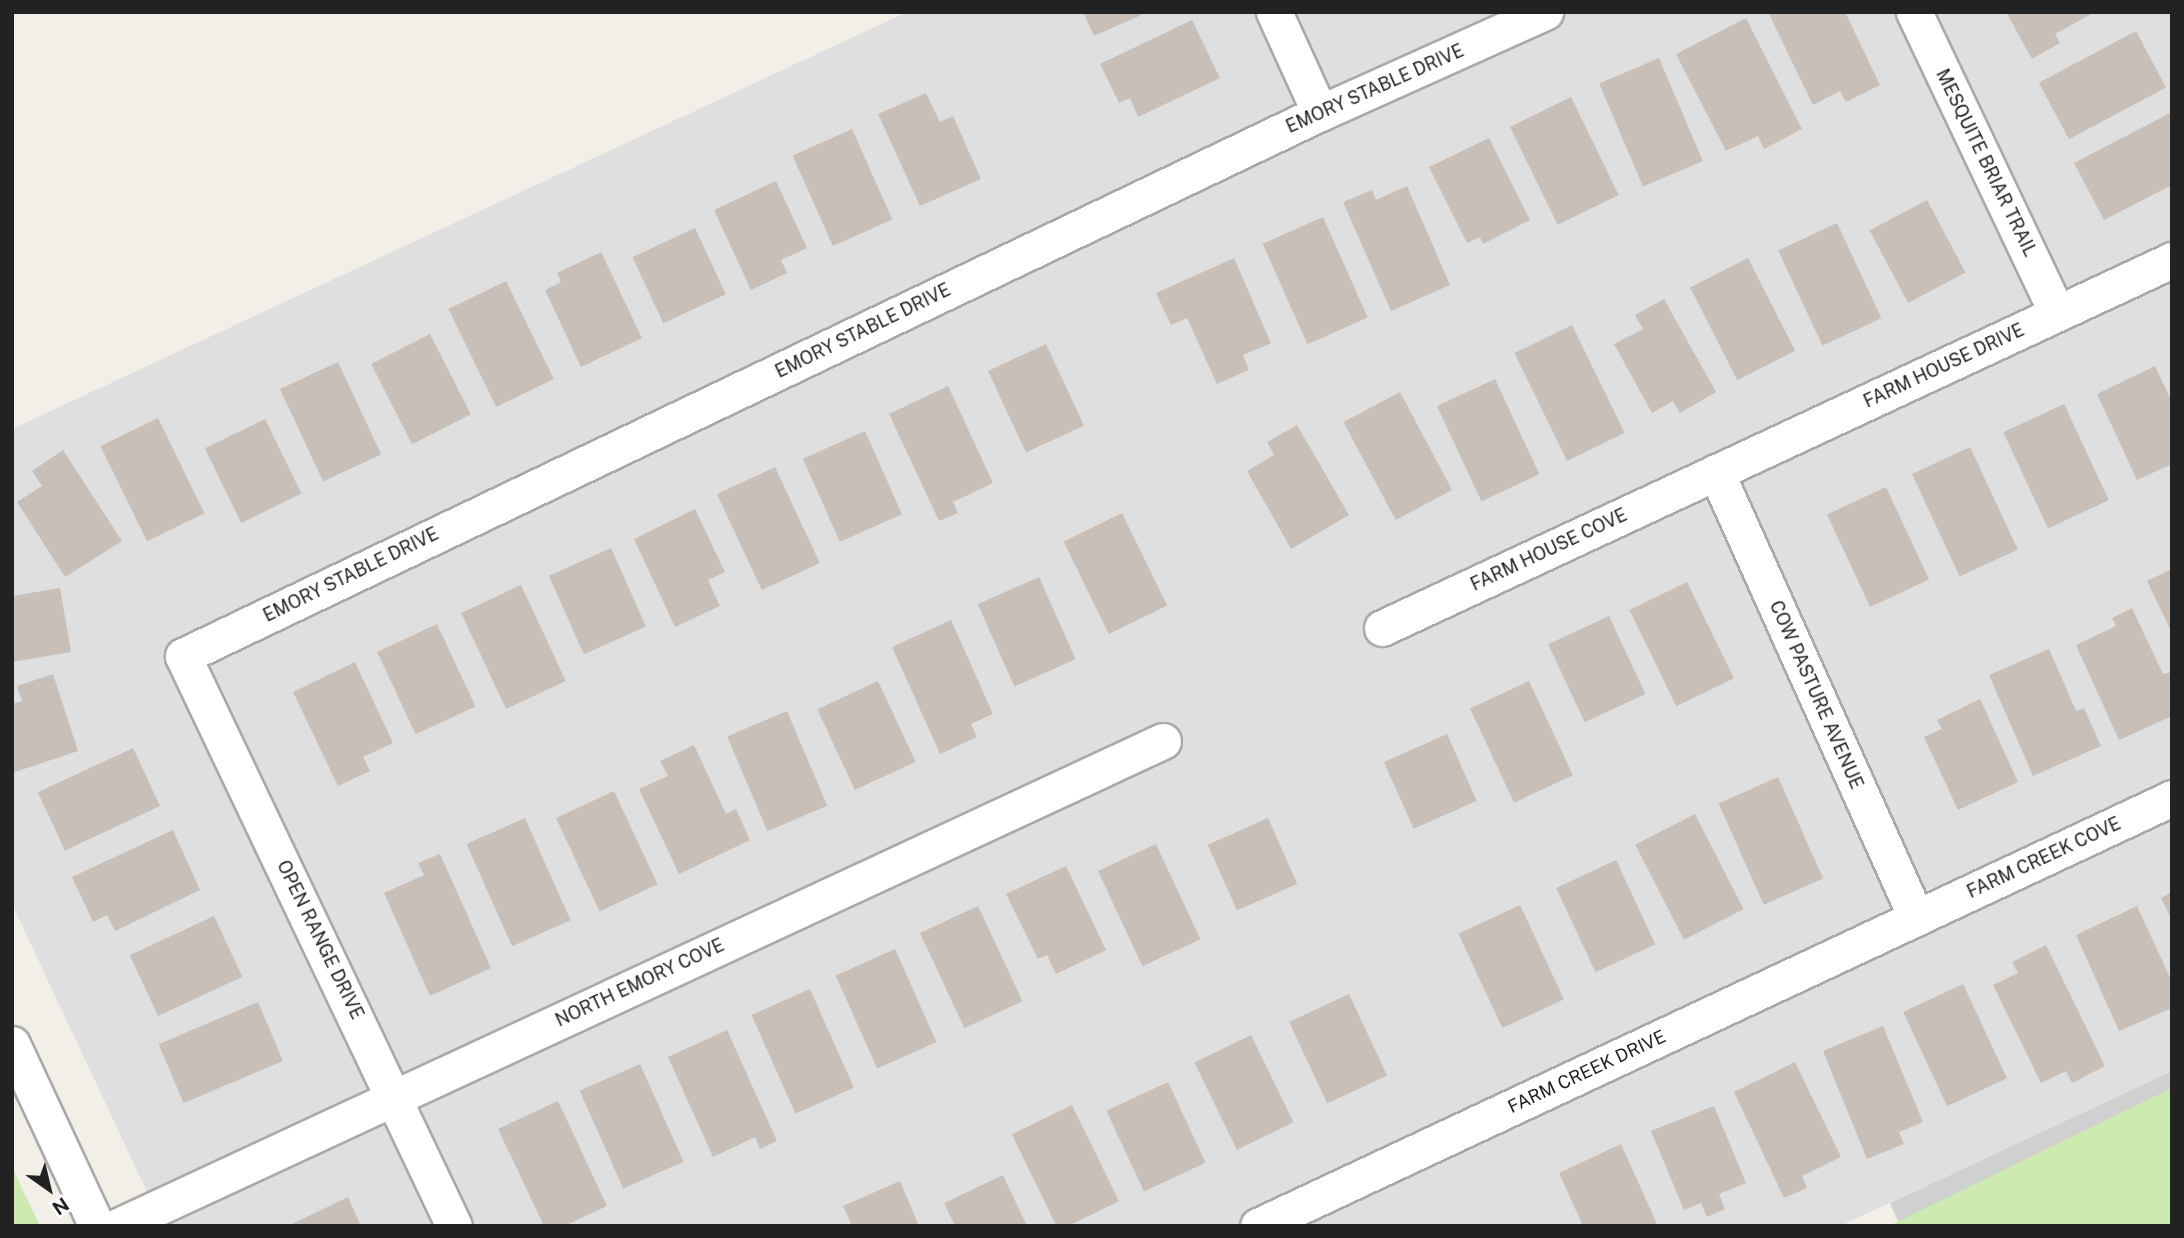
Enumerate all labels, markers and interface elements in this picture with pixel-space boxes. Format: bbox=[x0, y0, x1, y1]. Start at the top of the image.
street label: EMORY STABLE DRIVE bbox=[1283, 40, 1467, 138]
street label: MESQUITE BRIAR TRAIL bbox=[1931, 66, 2041, 260]
street label: EMORY STABLE DRIVE bbox=[772, 279, 954, 383]
street label: FARM HOUSE DRIVE bbox=[1860, 319, 2028, 413]
street label: FARM HOUSE COVE bbox=[1467, 504, 1631, 596]
street label: EMORY STABLE DRIVE bbox=[260, 523, 442, 627]
street label: COW PASTURE AVENUE bbox=[1765, 597, 1867, 793]
street label: FARM CREEK COVE bbox=[1964, 813, 2124, 903]
street label: OPEN RANGE DRIVE bbox=[272, 857, 368, 1023]
street label: NORTH EMORY COVE bbox=[552, 934, 728, 1032]
street label: FARM CREEK DRIVE bbox=[1505, 1026, 1669, 1118]
north arrow bbox=[14, 1154, 84, 1224]
text: N bbox=[48, 1193, 73, 1220]

